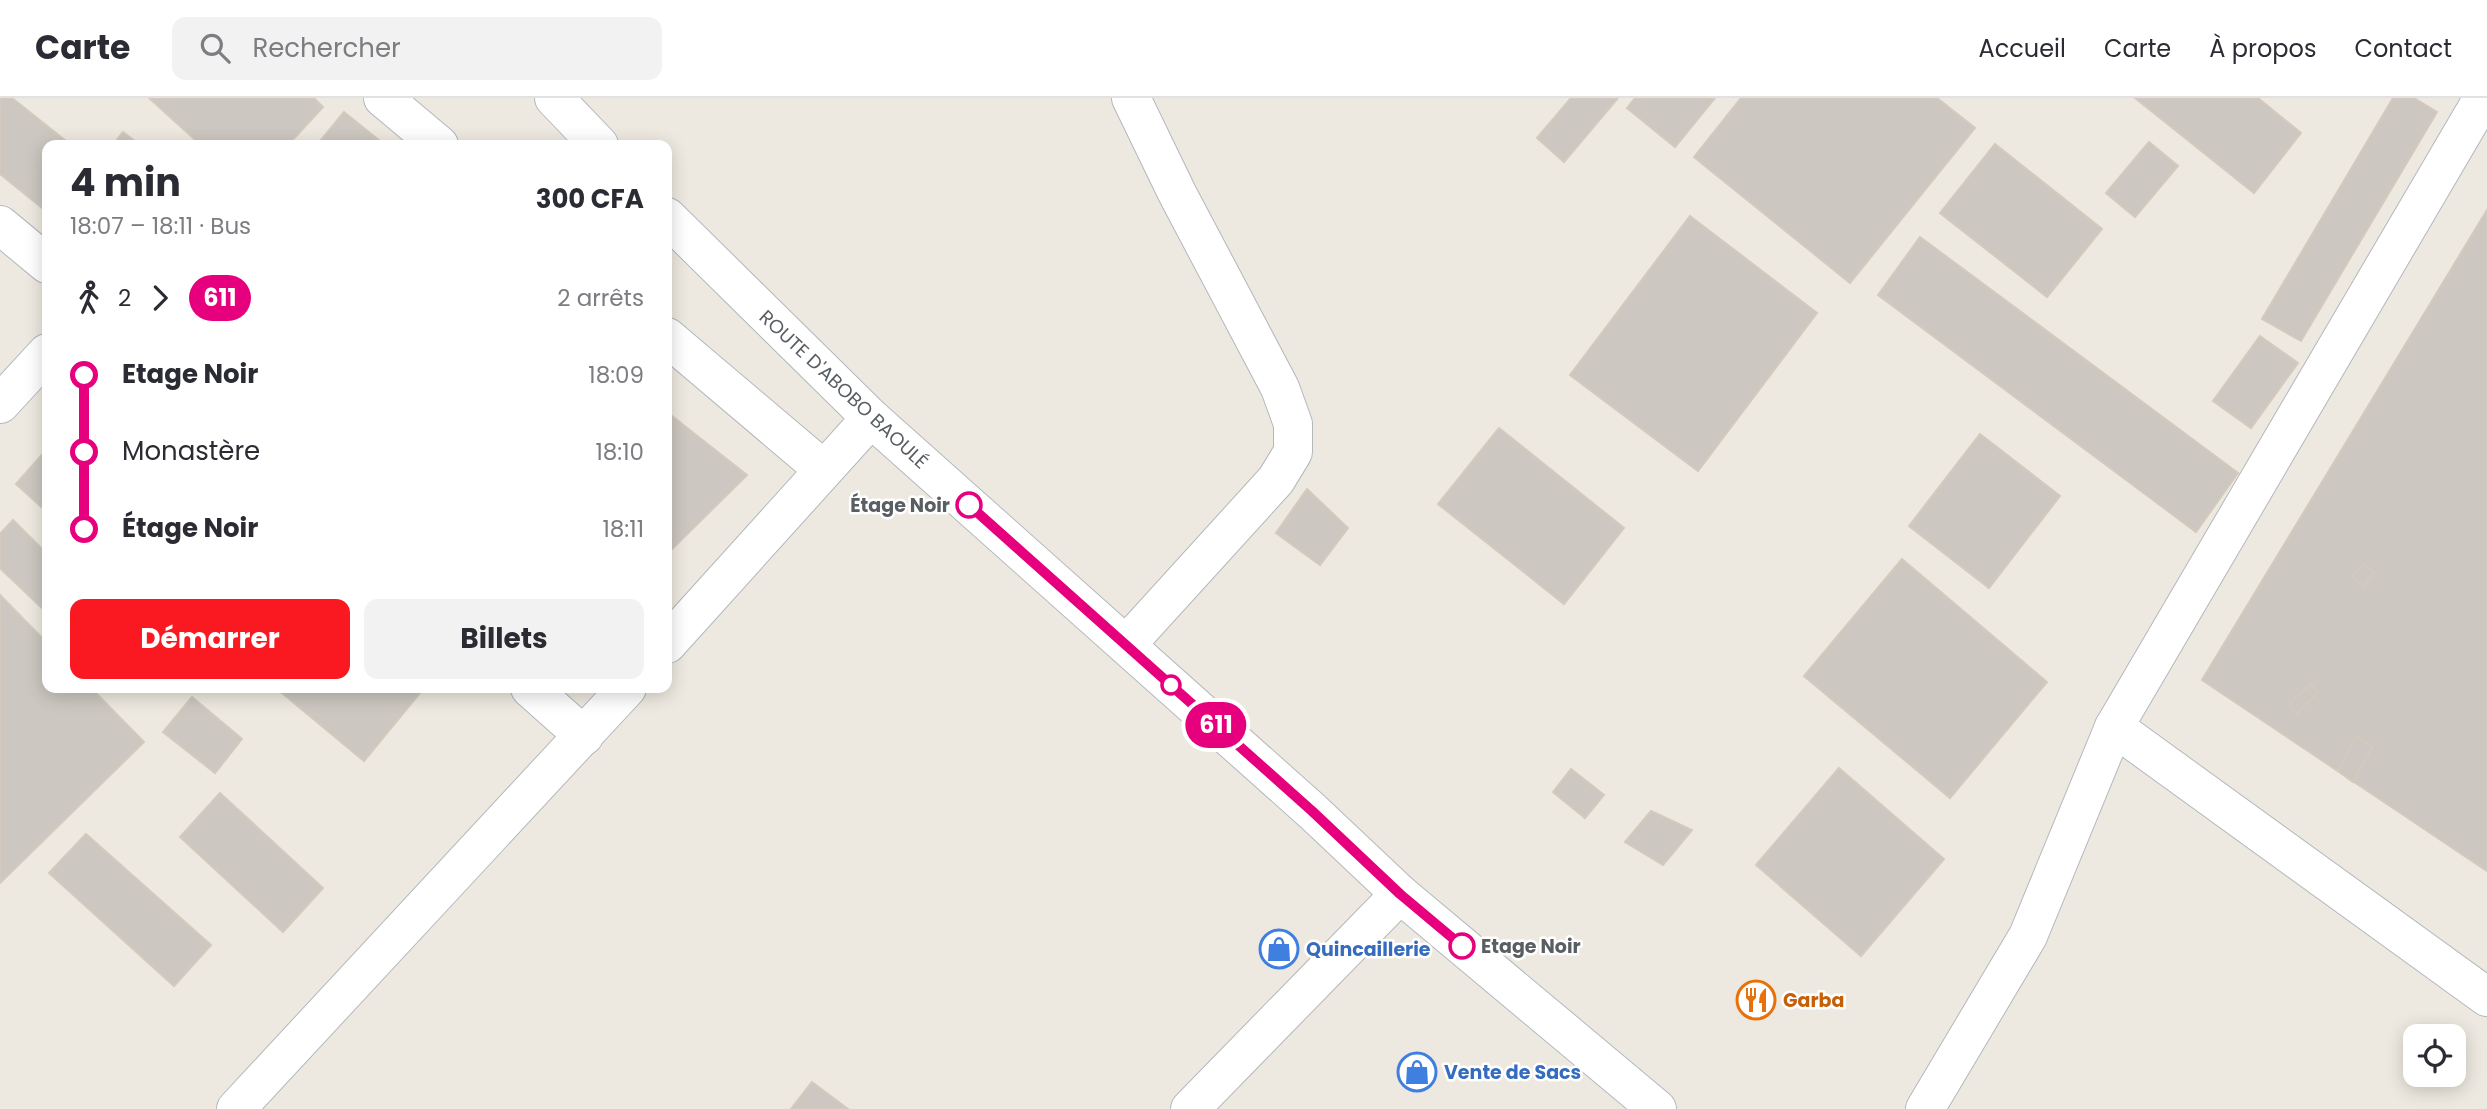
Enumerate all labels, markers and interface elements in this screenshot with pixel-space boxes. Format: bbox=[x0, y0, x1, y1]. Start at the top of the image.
search box bbox=[172, 17, 662, 80]
text: Carte bbox=[35, 24, 130, 71]
icon: search bbox=[196, 29, 234, 67]
text: Rechercher bbox=[252, 30, 401, 66]
text: Accueil bbox=[1979, 32, 2066, 65]
text: Carte bbox=[2104, 32, 2171, 65]
text: À propos bbox=[2209, 32, 2316, 65]
text: Contact bbox=[2354, 32, 2452, 65]
text: 4 min bbox=[70, 156, 181, 209]
text: 300 CFA bbox=[536, 181, 644, 217]
text: 18:07 – 18:11 · Bus bbox=[70, 210, 251, 242]
icon: walk bbox=[70, 279, 108, 317]
icon: forward bbox=[141, 279, 179, 317]
text: 611 bbox=[203, 281, 237, 314]
text: 2 bbox=[118, 282, 131, 314]
text: 2 arrêts bbox=[557, 282, 644, 314]
street label: ROUTE D'ABOBO BAOULÉ bbox=[753, 304, 934, 475]
text: Etage Noir bbox=[122, 356, 258, 392]
text: 18:09 bbox=[588, 359, 644, 391]
text: Monastère bbox=[122, 433, 260, 469]
text: 18:10 bbox=[595, 436, 644, 468]
place label: Étage Noir bbox=[850, 492, 950, 519]
marker: Étage Noir bbox=[956, 492, 982, 518]
text: Étage Noir bbox=[122, 510, 258, 546]
text: 18:11 bbox=[603, 513, 644, 545]
button: Démarrer bbox=[70, 599, 350, 679]
button: Billets bbox=[364, 599, 644, 679]
unlabelled marker bbox=[1161, 675, 1181, 695]
line badge: 611 bbox=[1176, 702, 1256, 748]
text: 611 bbox=[1199, 708, 1233, 741]
shop icon: Quincaillerie bbox=[1258, 928, 1300, 970]
marker: Etage Noir bbox=[1449, 933, 1475, 959]
place label: Etage Noir bbox=[1481, 933, 1581, 960]
place label: Quincaillerie bbox=[1306, 936, 1431, 963]
restaurant icon: Garba bbox=[1735, 979, 1777, 1021]
place label: Garba bbox=[1783, 987, 1844, 1014]
map controls bbox=[2403, 1024, 2466, 1087]
button: locate bbox=[2403, 1024, 2466, 1087]
shop icon: Vente de Sacs bbox=[1396, 1051, 1438, 1093]
place label: Vente de Sacs bbox=[1444, 1059, 1581, 1086]

